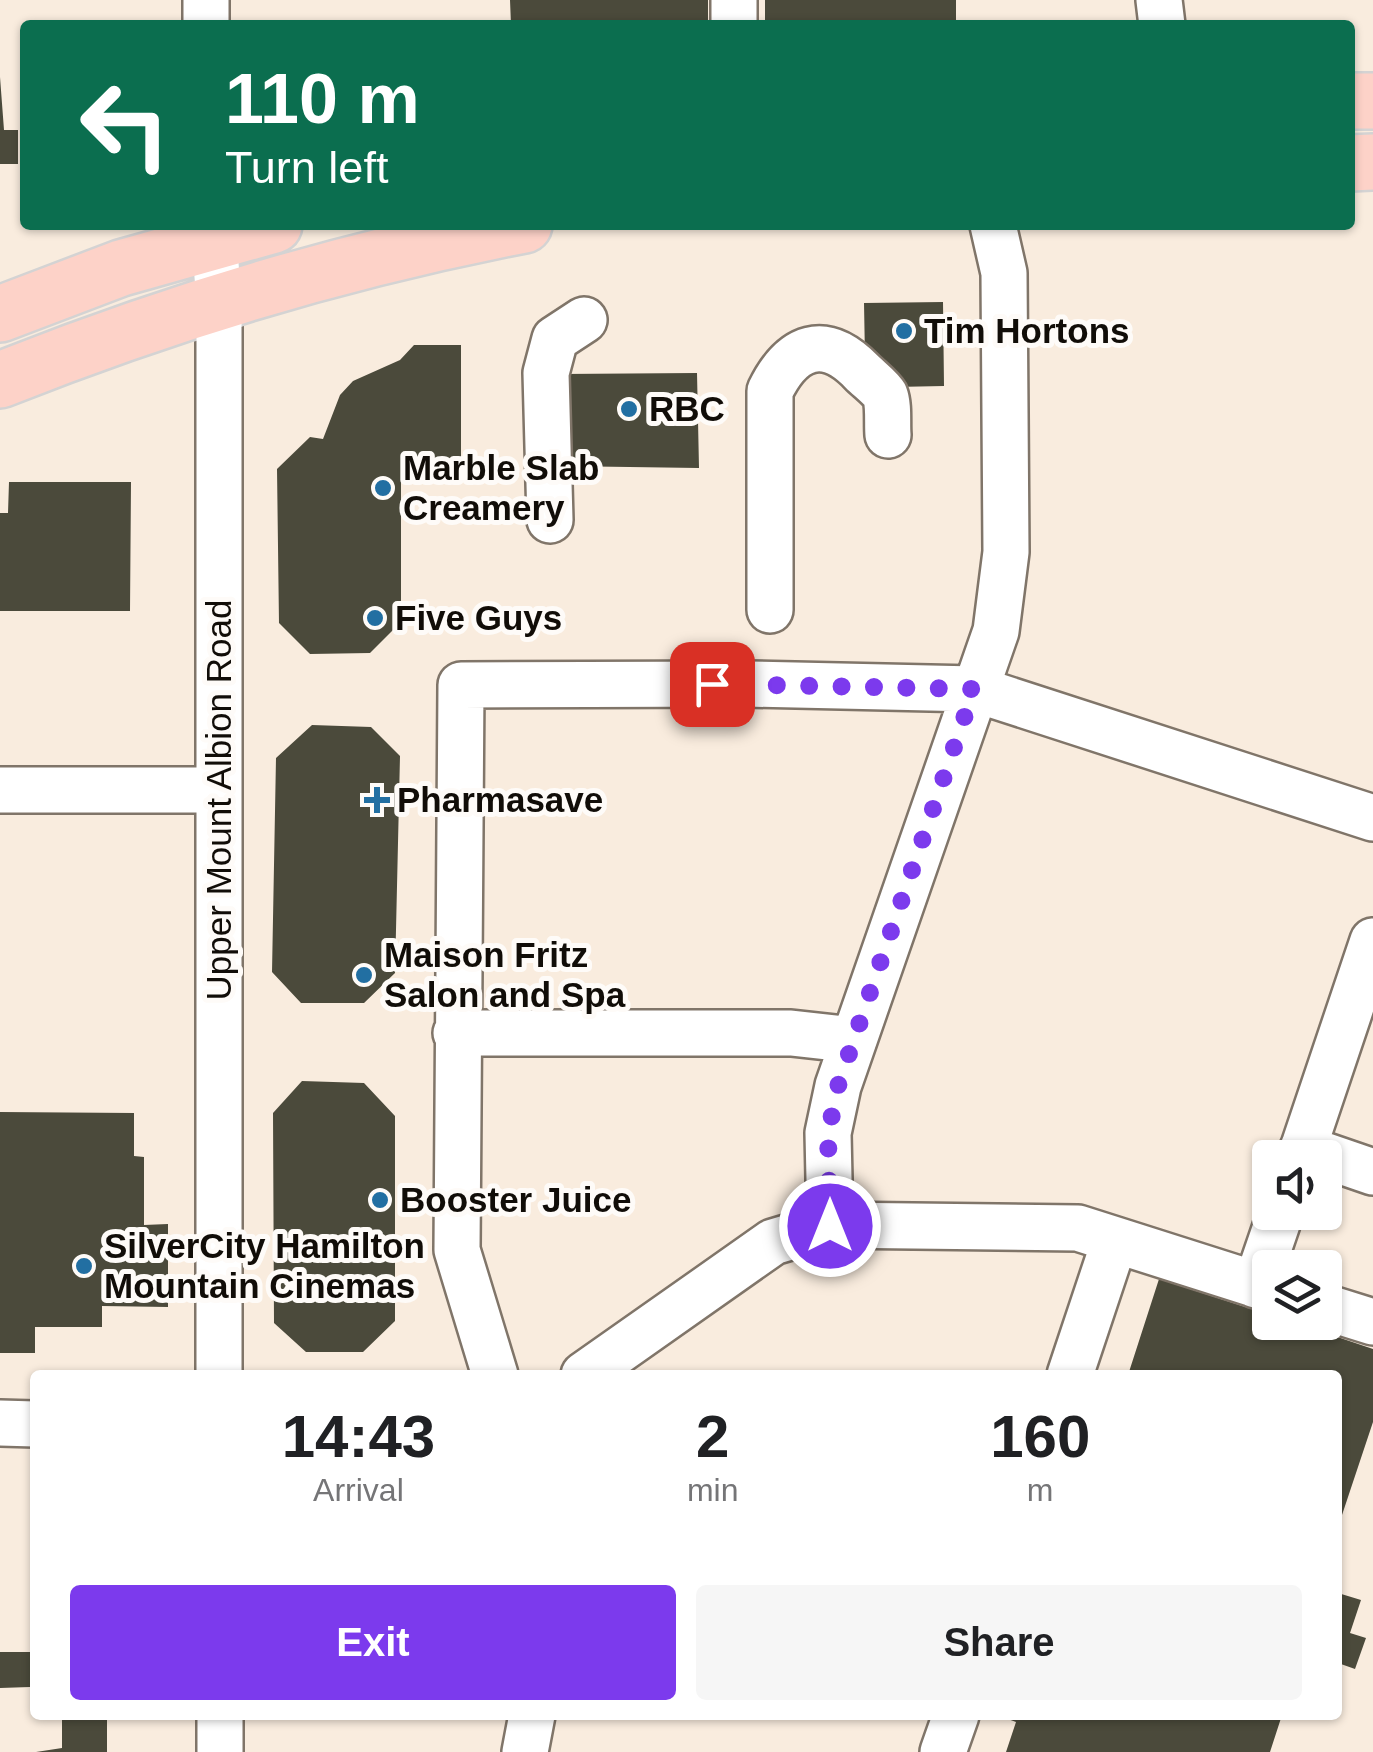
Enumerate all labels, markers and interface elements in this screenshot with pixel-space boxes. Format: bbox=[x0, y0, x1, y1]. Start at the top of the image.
icon: left bbox=[60, 60, 190, 190]
text: 110 m bbox=[225, 60, 420, 138]
text: Turn left bbox=[225, 142, 388, 193]
place label: Tim Hortons bbox=[924, 311, 1129, 350]
marker: Tim Hortons bbox=[893, 320, 915, 342]
place label: RBC bbox=[649, 389, 725, 428]
marker: RBC bbox=[618, 398, 640, 420]
place label: Marble Slab Creamery bbox=[403, 448, 599, 527]
marker: Marble Slab Creamery bbox=[372, 477, 394, 499]
place label: Five Guys bbox=[395, 598, 562, 637]
street label: Upper Mount Albion Road bbox=[199, 600, 238, 1000]
marker: Five Guys bbox=[364, 607, 386, 629]
pin bbox=[670, 642, 755, 727]
icon: arrive bbox=[685, 657, 740, 712]
place label: Pharmasave bbox=[397, 780, 603, 819]
marker: Pharmasave bbox=[366, 789, 388, 811]
place label: Maison Fritz Salon and Spa bbox=[384, 935, 626, 1014]
marker: Maison Fritz Salon and Spa bbox=[353, 964, 375, 986]
map controls bbox=[1252, 1140, 1342, 1340]
button: sound bbox=[1252, 1140, 1342, 1230]
position arrow bbox=[778, 1174, 882, 1278]
place label: Booster Juice bbox=[400, 1180, 631, 1219]
marker: Booster Juice bbox=[369, 1189, 391, 1211]
place label: SilverCity Hamilton Mountain Cinemas bbox=[104, 1226, 425, 1305]
button: layers bbox=[1252, 1250, 1342, 1340]
marker: SilverCity Hamilton Mountain Cinemas bbox=[73, 1255, 95, 1277]
text: 14:43 bbox=[282, 1403, 435, 1470]
text: 2 bbox=[696, 1403, 729, 1470]
text: 160 bbox=[990, 1403, 1090, 1470]
text: Arrival bbox=[313, 1472, 404, 1508]
text: min bbox=[687, 1472, 738, 1508]
text: m bbox=[1027, 1472, 1054, 1508]
button: Exit bbox=[70, 1585, 676, 1700]
button: Share bbox=[696, 1585, 1302, 1700]

